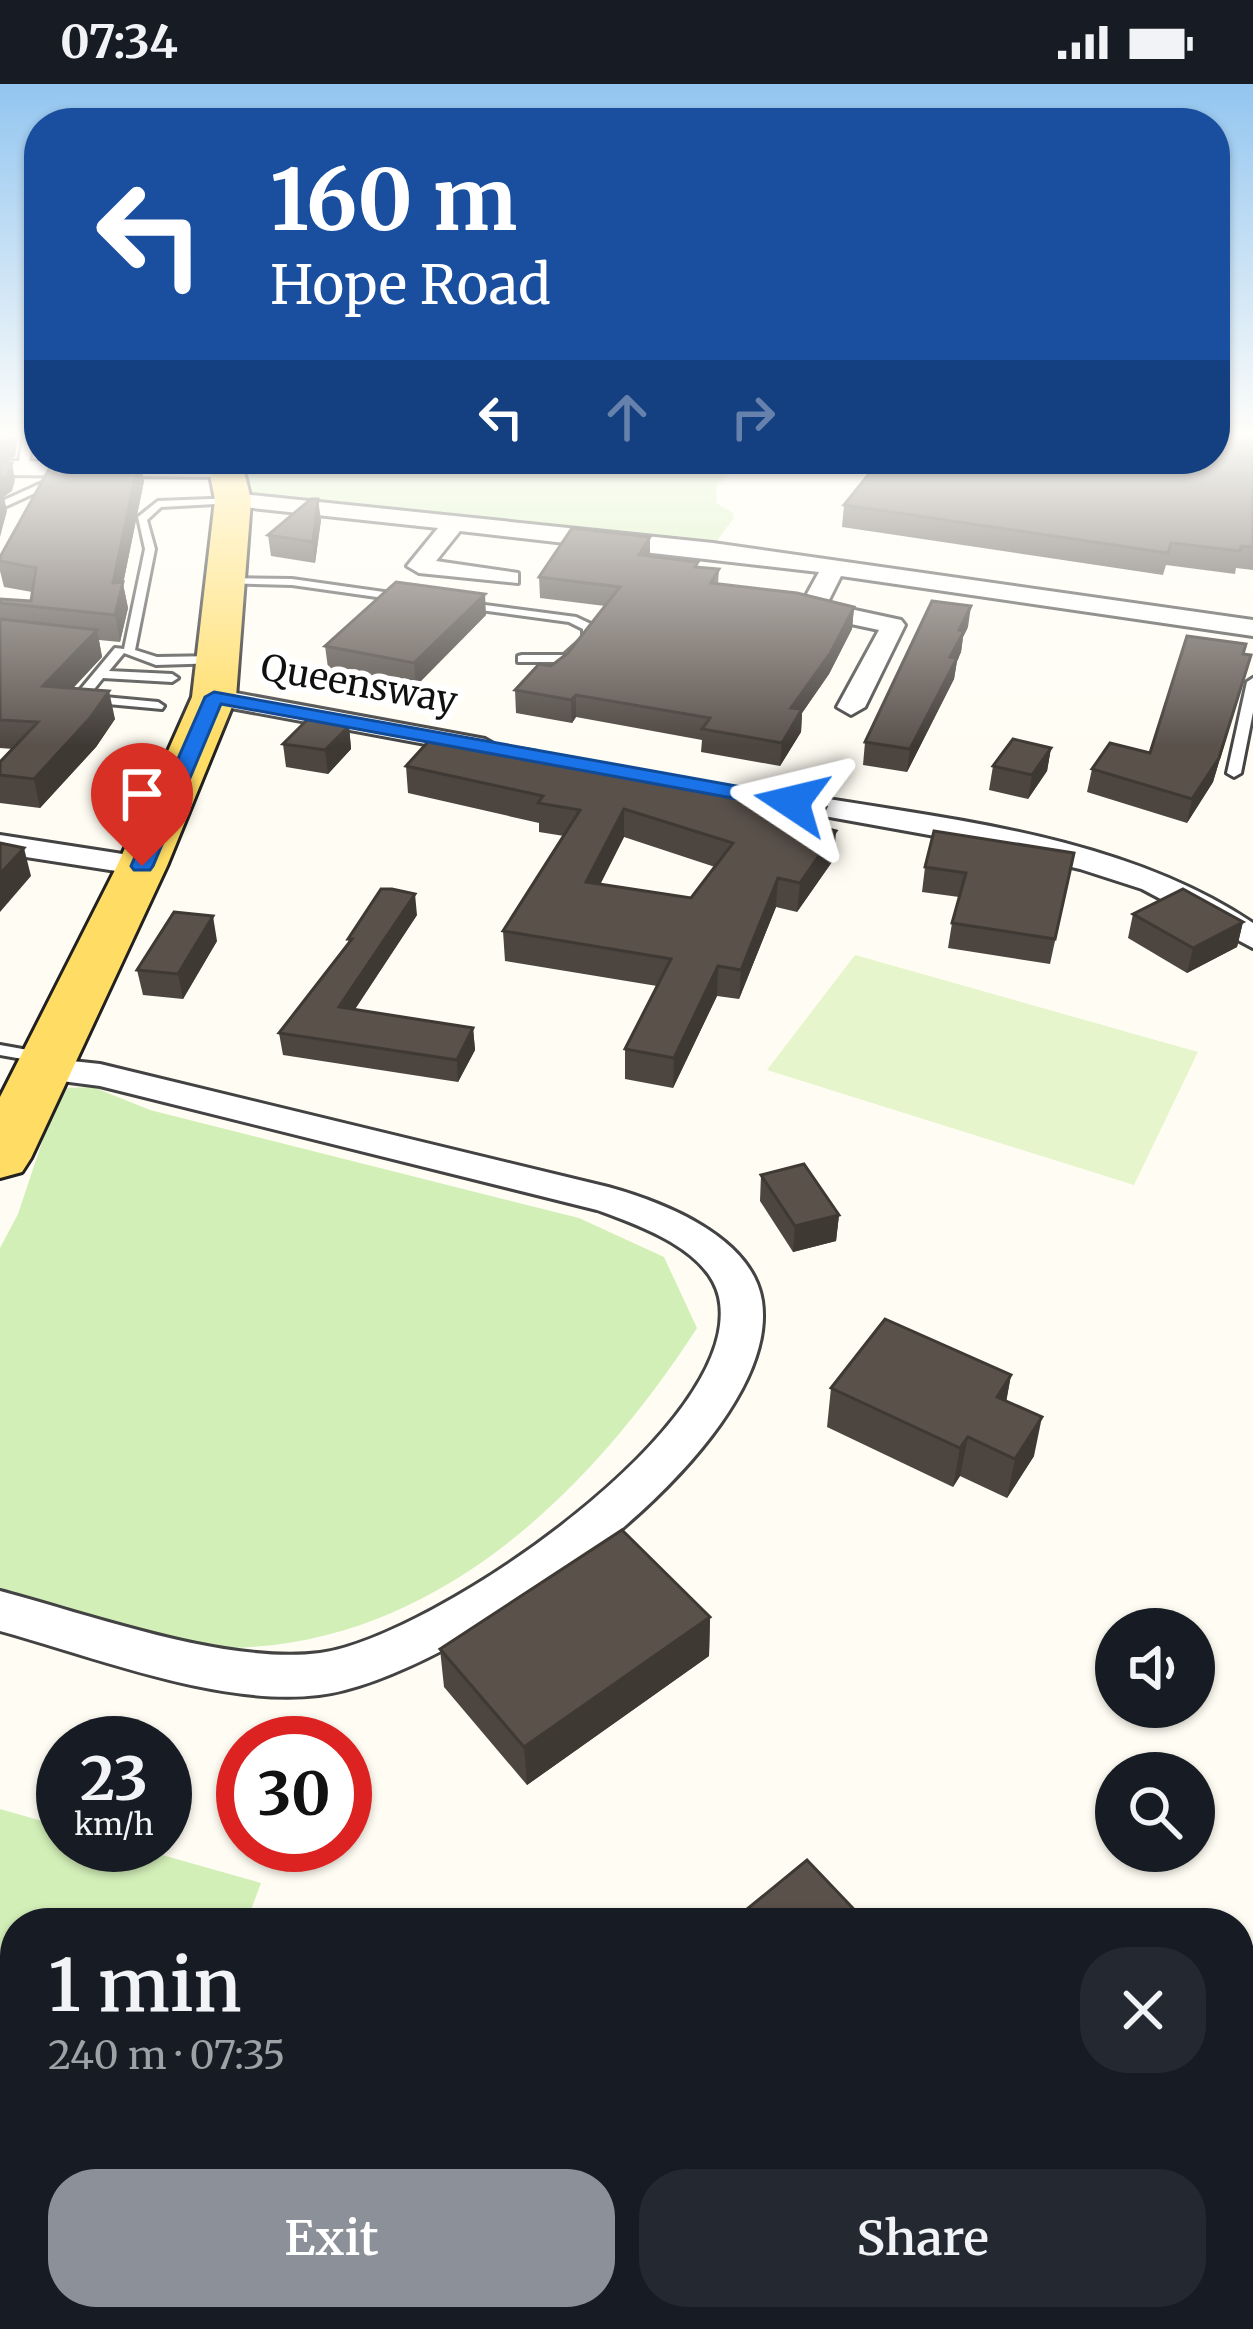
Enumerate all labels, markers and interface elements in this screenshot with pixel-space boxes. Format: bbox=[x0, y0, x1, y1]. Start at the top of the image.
text: 07:34 bbox=[60, 14, 178, 70]
text: 160 m bbox=[270, 147, 517, 253]
icon: left bbox=[72, 156, 228, 312]
text: Hope Road bbox=[270, 251, 551, 319]
icon: left bbox=[468, 384, 534, 450]
icon: ahead bbox=[594, 384, 660, 450]
icon: right bbox=[720, 384, 786, 450]
street label: Queensway bbox=[257, 645, 461, 723]
position arrow bbox=[729, 739, 855, 865]
pin bbox=[91, 743, 193, 866]
icon: arrive bbox=[109, 761, 175, 827]
map controls bbox=[1095, 1608, 1215, 1872]
button: sound bbox=[1095, 1608, 1215, 1728]
speed limit sign: 30 bbox=[216, 1716, 372, 1872]
text: 23 bbox=[80, 1741, 148, 1816]
button: search bbox=[1095, 1752, 1215, 1872]
text: km/h bbox=[74, 1805, 154, 1843]
text: 1 min bbox=[48, 1940, 242, 2031]
button: close bbox=[1080, 1947, 1206, 2073]
text: 240 m · 07:35 bbox=[48, 2031, 285, 2080]
button: Exit bbox=[48, 2169, 615, 2307]
button: Share bbox=[639, 2169, 1206, 2307]

